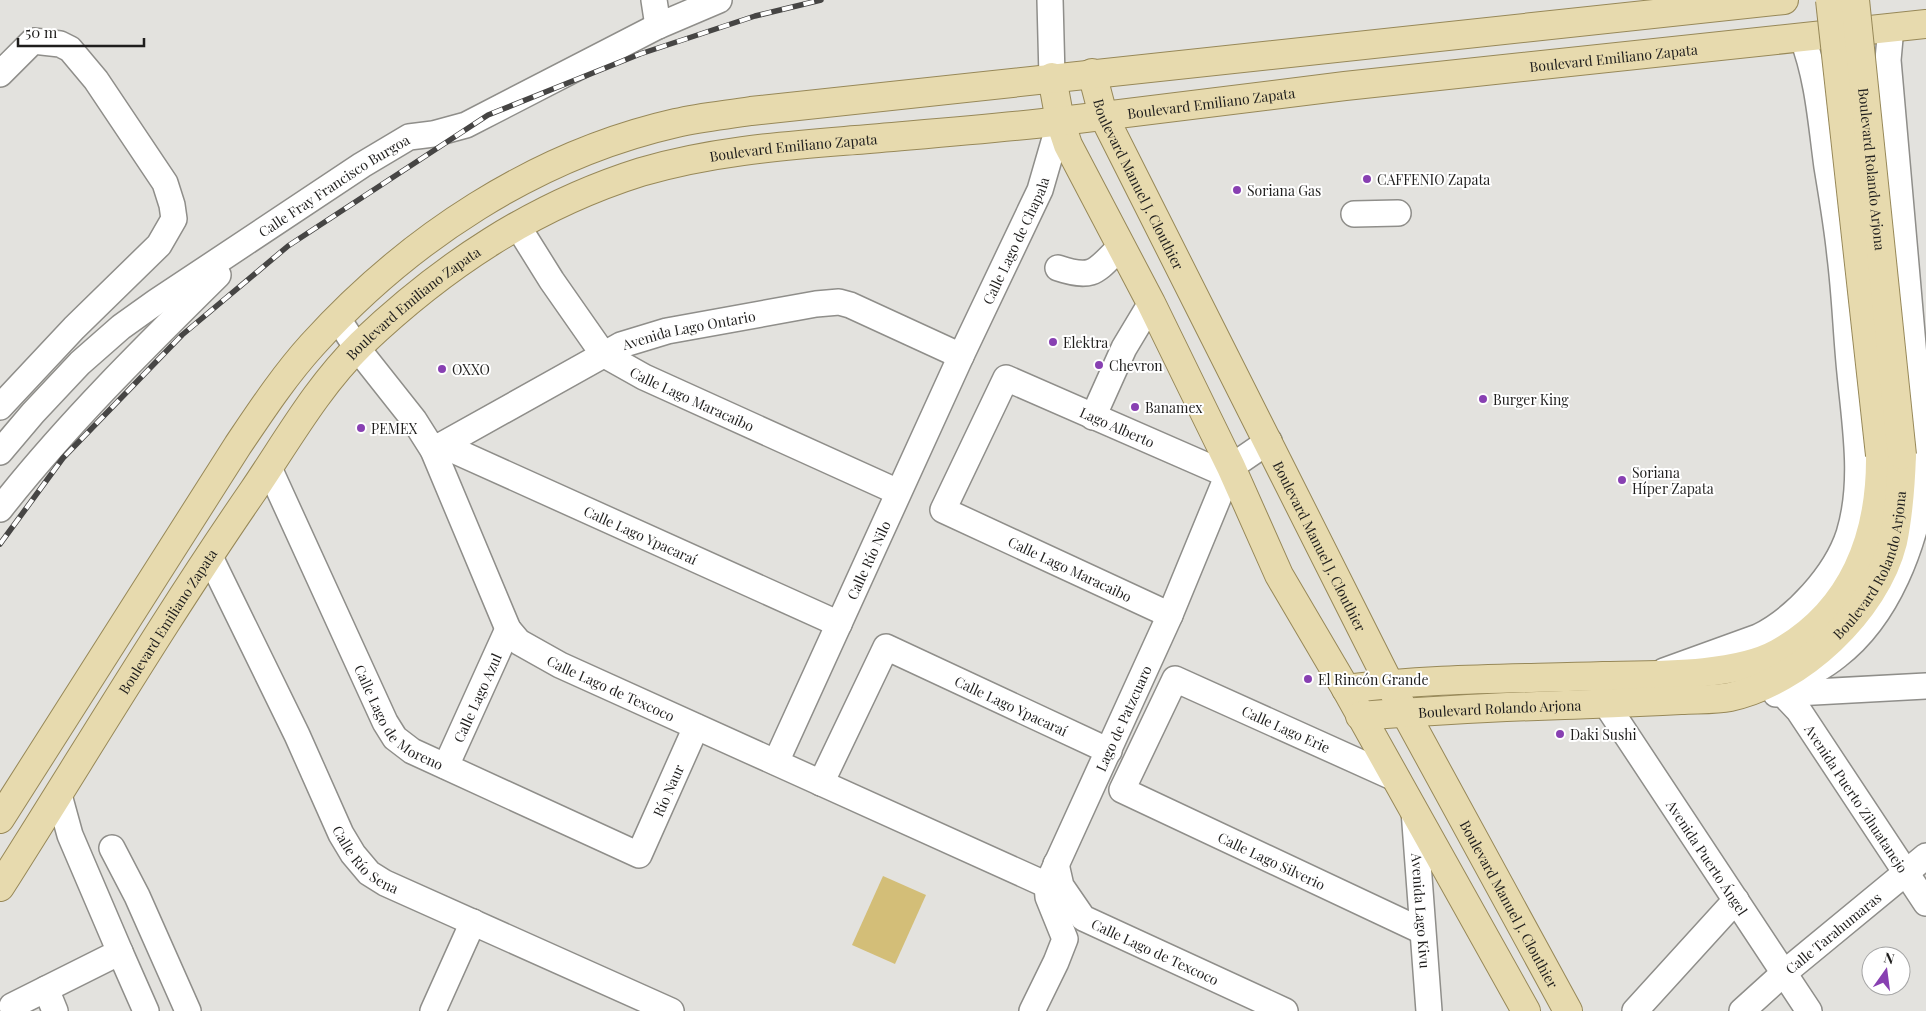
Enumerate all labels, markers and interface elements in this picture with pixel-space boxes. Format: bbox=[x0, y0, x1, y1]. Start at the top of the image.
scale bar bbox=[18, 15, 144, 47]
text: 50 m bbox=[25, 22, 58, 42]
street label: Boulevard Emiliano Zapata bbox=[1528, 39, 1699, 76]
street label: Boulevard Emiliano Zapata bbox=[1126, 83, 1296, 122]
street label: Boulevard Rolando Arjona bbox=[1855, 87, 1890, 251]
street label: Boulevard Manuel J. Clouthier bbox=[1090, 97, 1189, 273]
street label: Calle Fray Francisco Burgoa bbox=[255, 129, 413, 241]
street label: Boulevard Emiliano Zapata bbox=[708, 129, 878, 166]
place label: CAFFENIO Zapata bbox=[1377, 170, 1490, 189]
marker: CAFFENIO Zapata bbox=[1361, 173, 1373, 185]
street label: Calle Lago de Chapala bbox=[978, 175, 1053, 307]
place label: Soriana Gas bbox=[1247, 181, 1321, 200]
marker: Soriana Gas bbox=[1231, 184, 1243, 196]
street label: Boulevard Emiliano Zapata bbox=[341, 242, 484, 364]
street label: Avenida Lago Ontario bbox=[619, 306, 757, 354]
place label: Elektra bbox=[1063, 333, 1108, 352]
marker: Elektra bbox=[1047, 336, 1059, 348]
place label: Chevron bbox=[1109, 356, 1163, 375]
marker: Chevron bbox=[1093, 359, 1105, 371]
place label: OXXO bbox=[452, 360, 490, 379]
street label: Calle Lago Maracaibo bbox=[627, 362, 758, 435]
marker: OXXO bbox=[436, 363, 448, 375]
place label: Burger King bbox=[1493, 390, 1569, 409]
marker: Burger King bbox=[1477, 393, 1489, 405]
place label: Banamex bbox=[1145, 398, 1203, 417]
marker: Banamex bbox=[1129, 401, 1141, 413]
street label: Lago Alberto bbox=[1077, 402, 1158, 452]
place label: PEMEX bbox=[371, 419, 417, 438]
marker: PEMEX bbox=[355, 422, 367, 434]
street label: Boulevard Manuel J. Clouthier bbox=[1269, 458, 1371, 635]
place label: Soriana Híper Zapata bbox=[1632, 463, 1714, 498]
marker: Soriana Híper Zapata bbox=[1616, 474, 1628, 486]
street label: Boulevard Rolando Arjona bbox=[1828, 490, 1909, 643]
street label: Calle Lago Ypacaraí bbox=[581, 501, 700, 568]
street label: Calle Río Nilo bbox=[842, 517, 894, 603]
street label: Calle Lago Maracaibo bbox=[1005, 532, 1135, 606]
street label: Boulevard Emiliano Zapata bbox=[114, 545, 221, 697]
street label: Calle Lago Azul bbox=[448, 650, 505, 745]
street label: Calle Lago de Texcoco bbox=[544, 650, 678, 725]
street label: Calle Lago de Moreno bbox=[350, 661, 447, 774]
street label: Lago de Patzcuaro bbox=[1091, 662, 1156, 774]
place label: El Rincón Grande bbox=[1318, 670, 1429, 689]
street label: Calle Lago Ypacaraí bbox=[952, 671, 1071, 740]
marker: El Rincón Grande bbox=[1302, 673, 1314, 685]
street label: Boulevard Rolando Arjona bbox=[1418, 695, 1582, 721]
street label: Calle Lago Erie bbox=[1239, 701, 1333, 757]
street label: Avenida Puerto Zihuatanejo bbox=[1800, 720, 1913, 876]
place label: Daki Sushi bbox=[1570, 725, 1637, 744]
marker: Daki Sushi bbox=[1554, 728, 1566, 740]
street label: Río Naur bbox=[648, 760, 688, 819]
street label: Avenida Puerto Ángel bbox=[1662, 795, 1752, 919]
street label: Boulevard Manuel J. Clouthier bbox=[1456, 817, 1563, 992]
street label: Calle Río Sena bbox=[329, 822, 402, 897]
street label: Calle Lago Silverio bbox=[1215, 827, 1329, 894]
street label: Avenida Lago Kivu bbox=[1408, 851, 1435, 969]
street label: Calle Tarahumaras bbox=[1781, 888, 1885, 978]
street label: Calle Lago de Texcoco bbox=[1089, 914, 1222, 989]
north arrow bbox=[1861, 946, 1911, 996]
text: N bbox=[1882, 947, 1896, 968]

